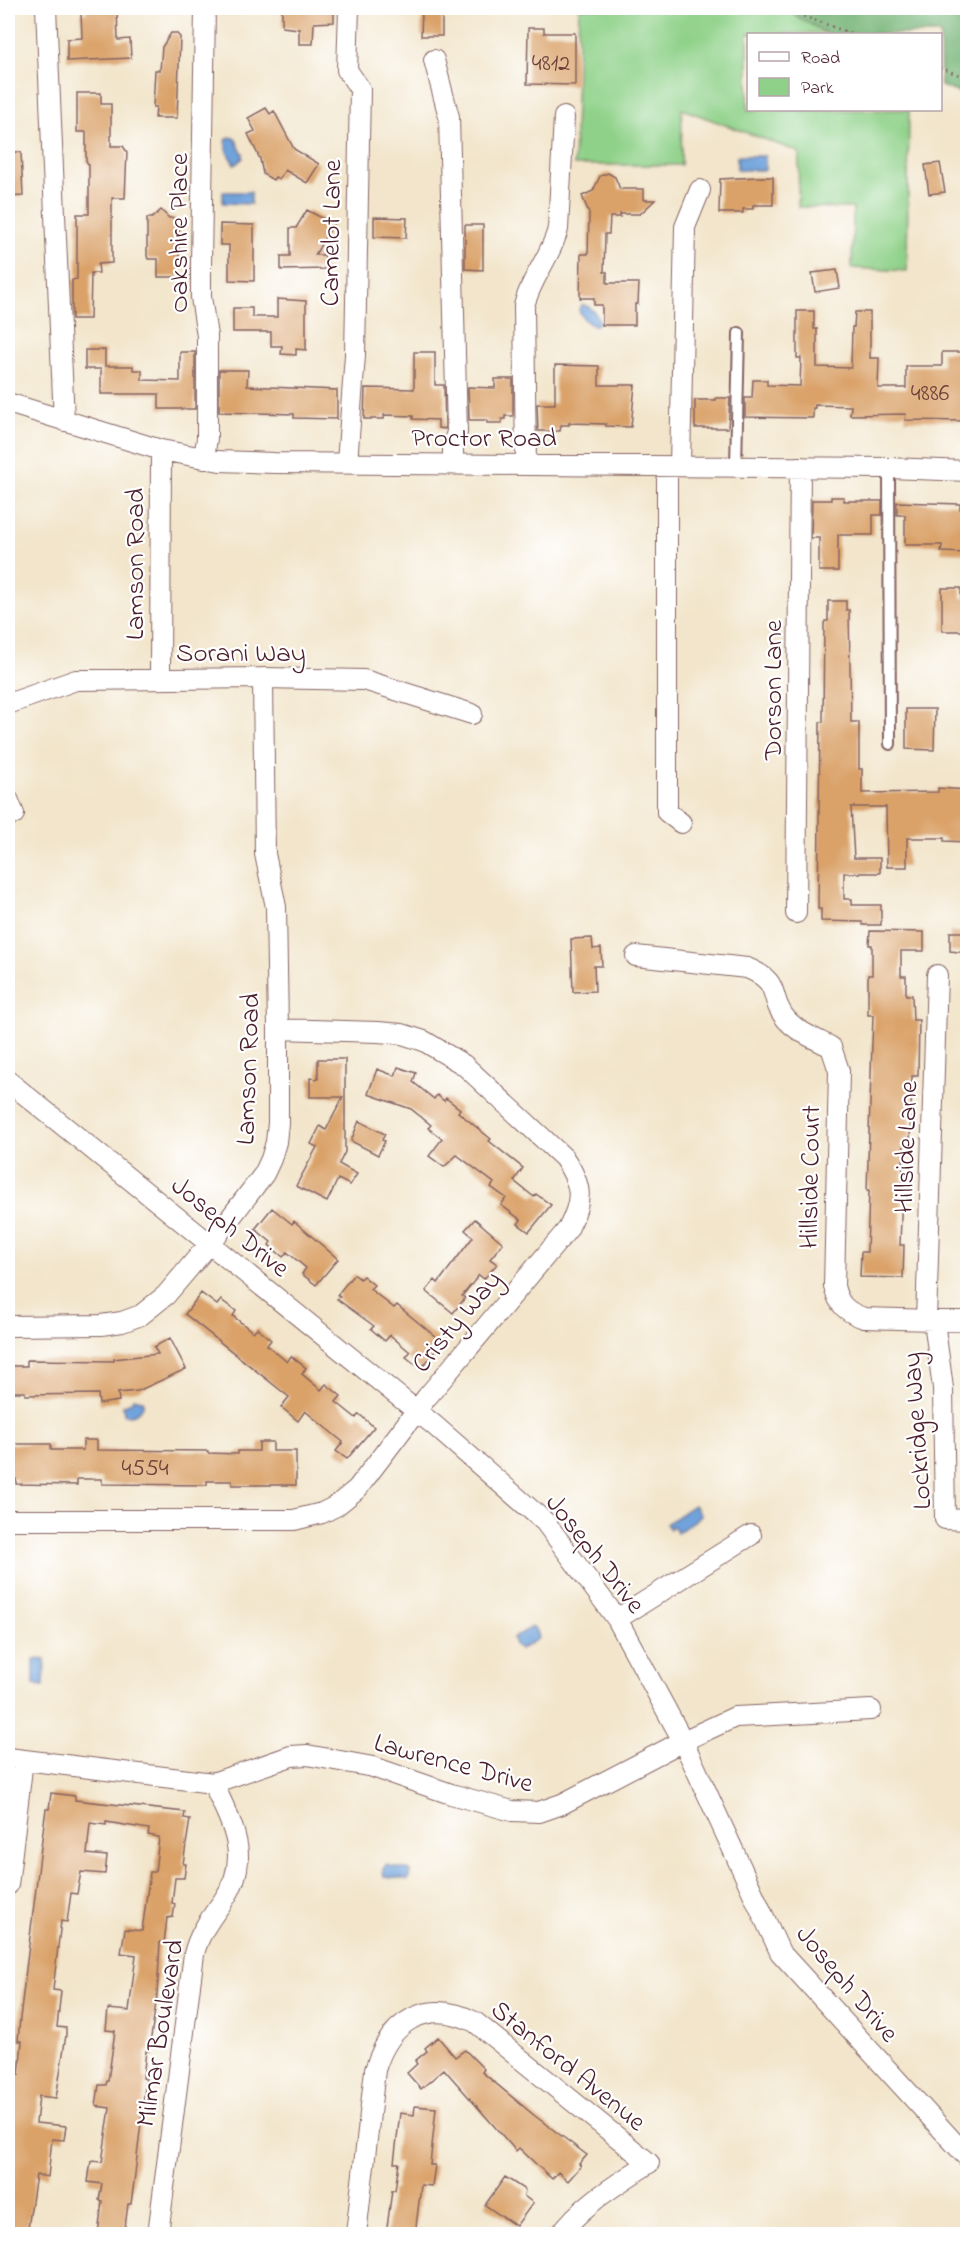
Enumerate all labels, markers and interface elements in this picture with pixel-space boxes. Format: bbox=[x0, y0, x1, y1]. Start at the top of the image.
legend bbox=[747, 33, 942, 111]
text: Road bbox=[801, 46, 840, 72]
house number: 4812 bbox=[532, 47, 570, 82]
text: Park bbox=[801, 76, 834, 102]
street label: Oakshire Place bbox=[161, 152, 200, 313]
street label: Camelot Lane bbox=[312, 158, 353, 307]
house number: 4886 bbox=[911, 377, 950, 412]
street label: Proctor Road bbox=[411, 420, 557, 459]
street label: Lamson Road bbox=[117, 488, 156, 640]
street label: Dorson Lane bbox=[755, 619, 794, 761]
street label: Sorani Way bbox=[176, 635, 306, 674]
street label: Lamson Road bbox=[227, 992, 272, 1146]
street label: Hillside Lane bbox=[886, 1079, 929, 1214]
street label: Hillside Court bbox=[791, 1105, 832, 1249]
street label: Joseph Drive bbox=[162, 1168, 298, 1289]
street label: Cristy Way bbox=[403, 1263, 512, 1382]
street label: Lockridge Way bbox=[894, 1351, 943, 1511]
house number: 4554 bbox=[121, 1452, 169, 1487]
street label: Joseph Drive bbox=[535, 1486, 654, 1624]
street label: Lawrence Drive bbox=[369, 1724, 538, 1805]
street label: Joseph Drive bbox=[785, 1917, 908, 2053]
street label: Milmar Boulevard bbox=[127, 1937, 196, 2130]
street label: Stanford Avenue bbox=[481, 1992, 654, 2143]

